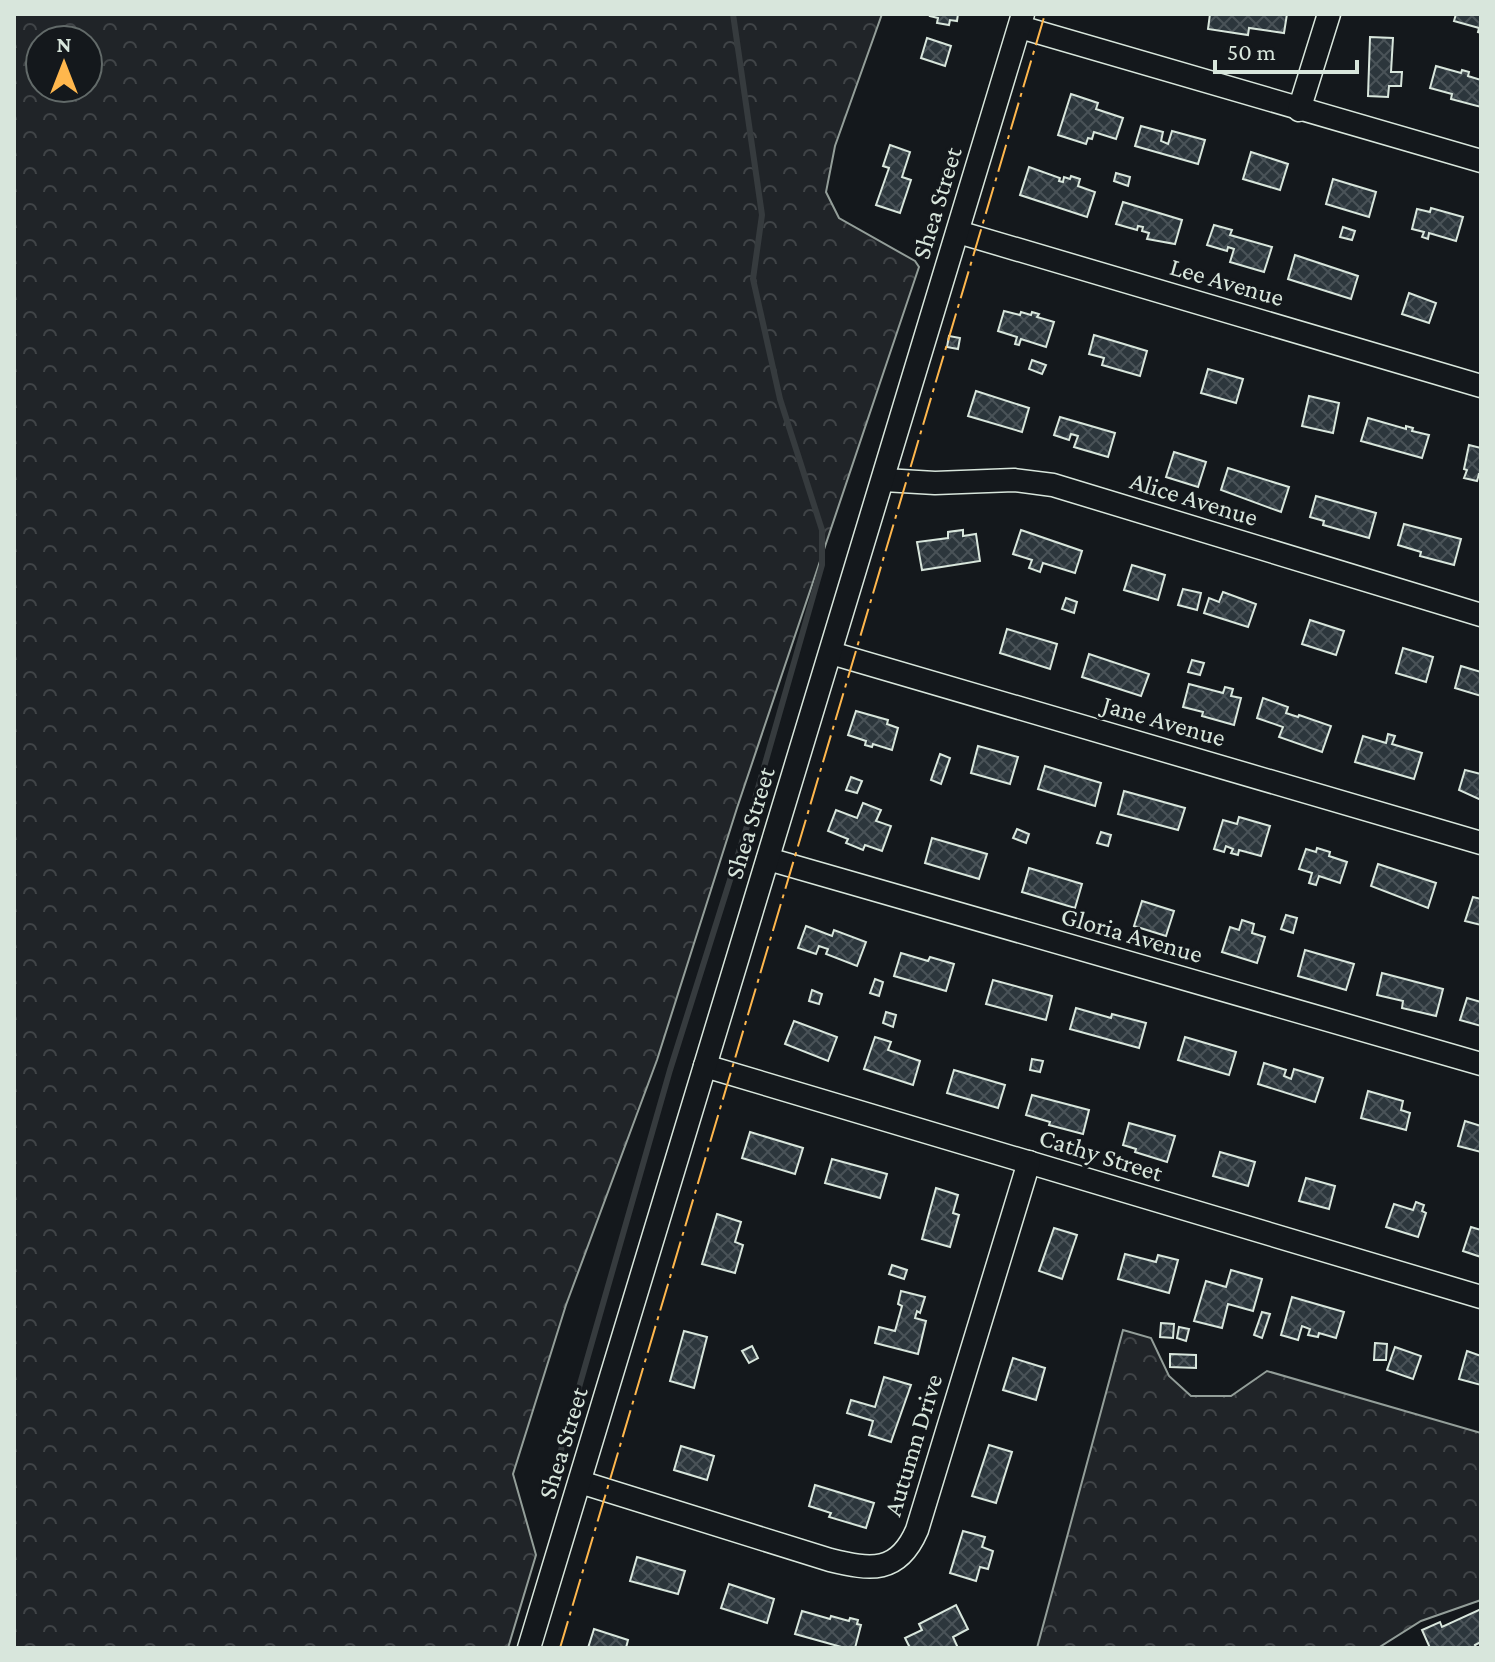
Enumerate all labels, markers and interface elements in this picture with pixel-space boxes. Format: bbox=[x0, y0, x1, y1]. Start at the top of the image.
north arrow bbox=[24, 24, 104, 104]
scale bar bbox=[1215, 24, 1357, 74]
text: N bbox=[57, 32, 72, 57]
text: 50 m bbox=[1227, 38, 1276, 65]
street label: Shea Street bbox=[906, 143, 968, 262]
street label: Lee Avenue bbox=[1167, 252, 1287, 312]
street label: Alice Avenue bbox=[1127, 466, 1261, 532]
street label: Jane Avenue bbox=[1097, 689, 1229, 752]
street label: Shea Street bbox=[719, 763, 781, 882]
street label: Gloria Avenue bbox=[1058, 901, 1206, 969]
street label: Cathy Street bbox=[1036, 1122, 1167, 1188]
street label: Autumn Drive bbox=[878, 1370, 948, 1520]
street label: Shea Street bbox=[532, 1383, 594, 1502]

